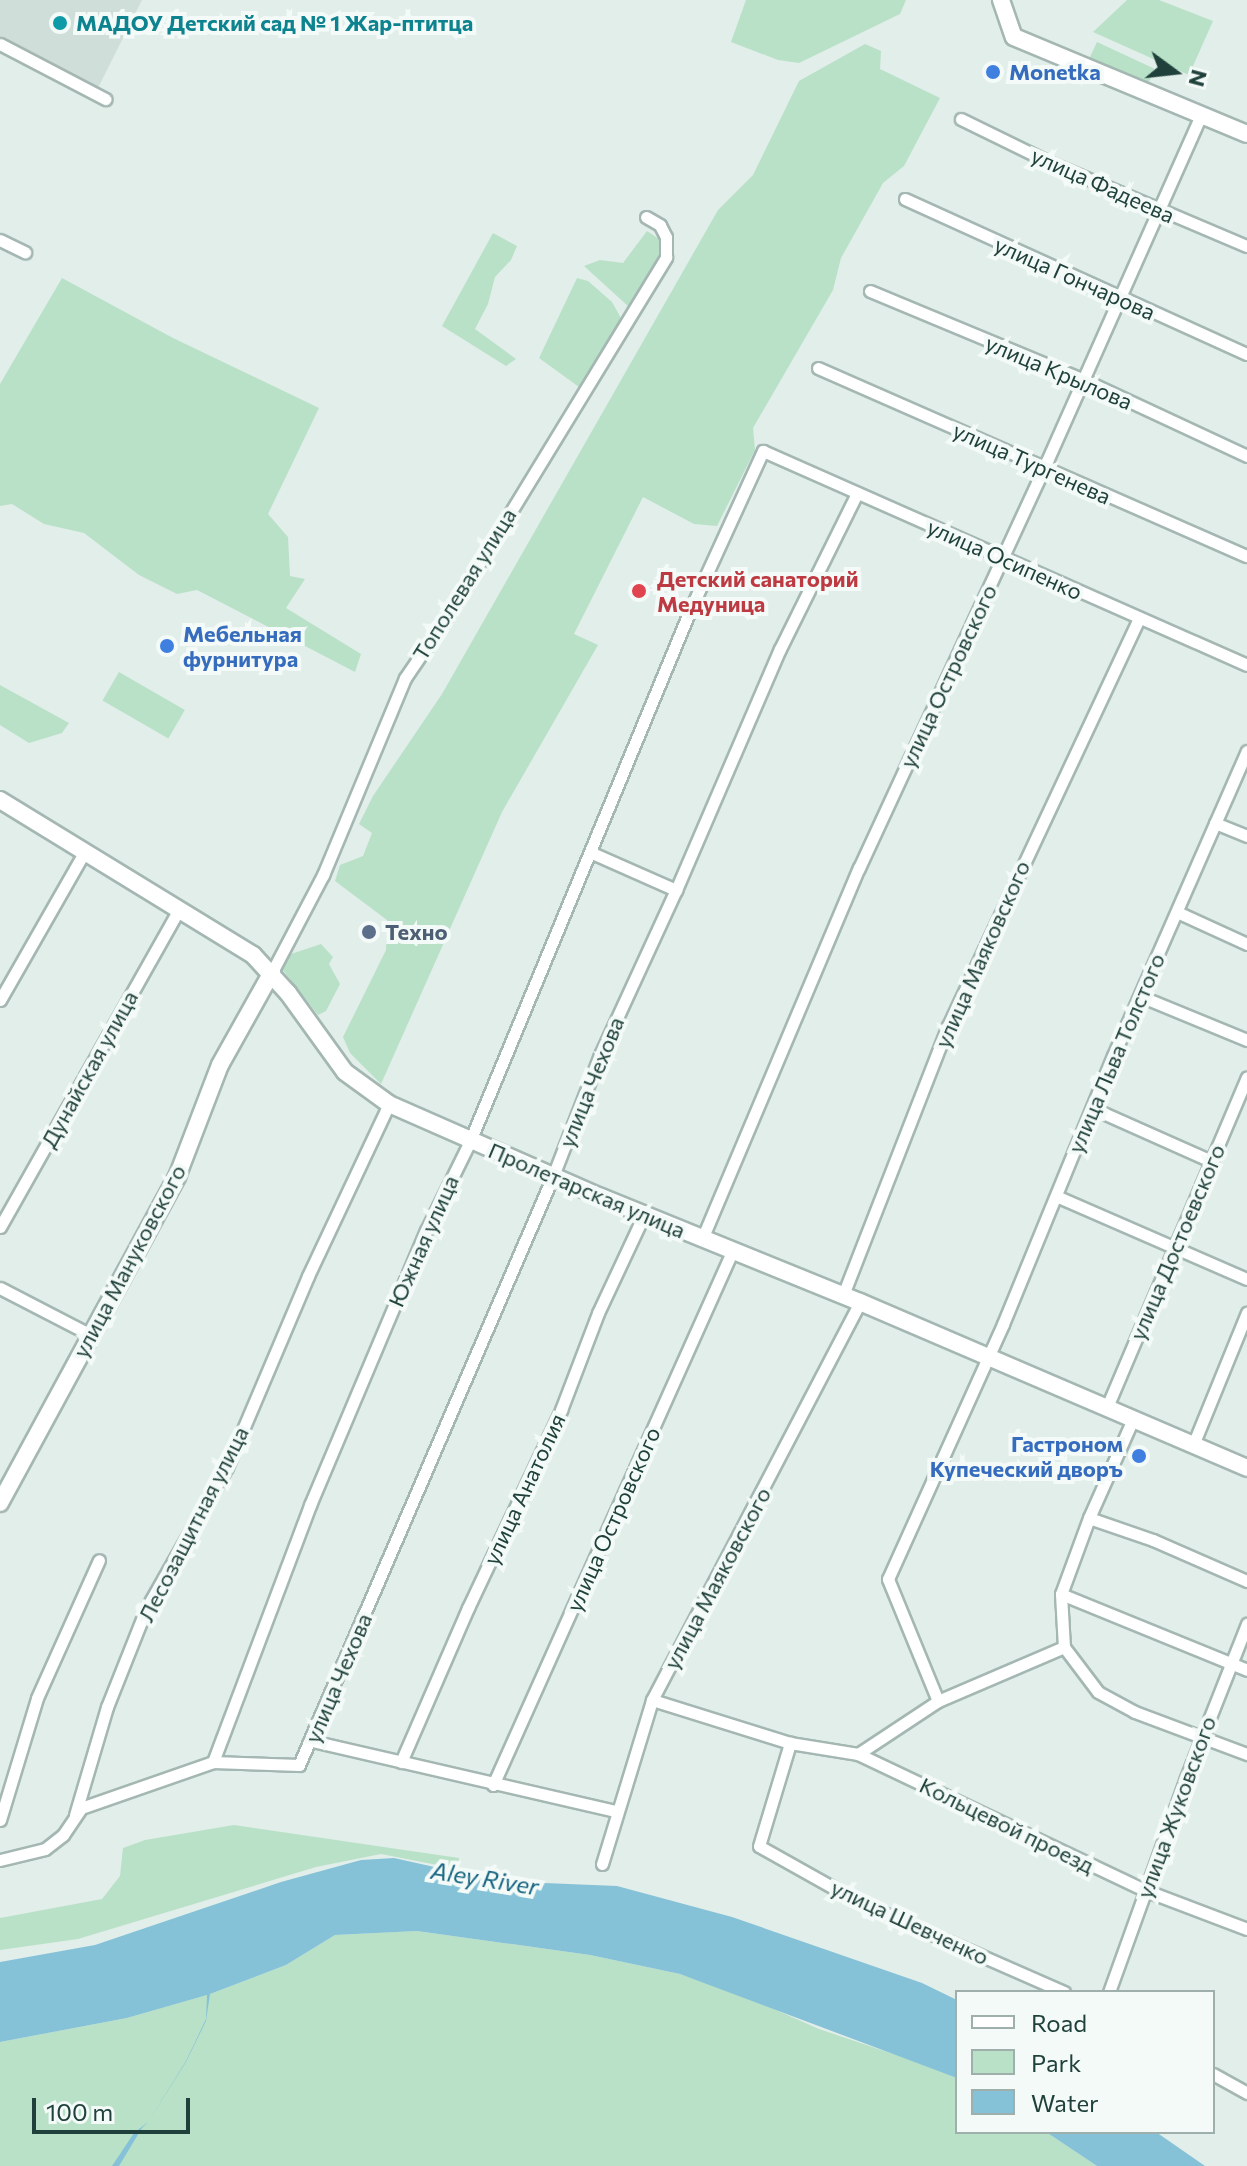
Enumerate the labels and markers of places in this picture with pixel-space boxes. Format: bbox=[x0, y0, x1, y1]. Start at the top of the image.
place label: МАДОУ Детский сад № 1 Жар-птитца bbox=[76, 10, 473, 36]
marker: МАДОУ Детский сад № 1 Жар-птитца bbox=[51, 14, 69, 32]
place label: Monetka bbox=[1009, 59, 1101, 85]
marker: Monetka bbox=[984, 63, 1002, 81]
place label: Детский санаторий Медуница bbox=[657, 565, 858, 616]
marker: Детский санаторий Медуница bbox=[628, 580, 650, 602]
place label: Мебельная фурнитура bbox=[183, 620, 302, 672]
marker: Мебельная фурнитура bbox=[158, 637, 176, 655]
place label: Техно bbox=[385, 919, 448, 945]
marker: Техно bbox=[360, 923, 378, 941]
place label: Гастроном Купеческий дворъ bbox=[930, 1430, 1123, 1482]
marker: Гастроном Купеческий дворъ bbox=[1130, 1447, 1148, 1465]

